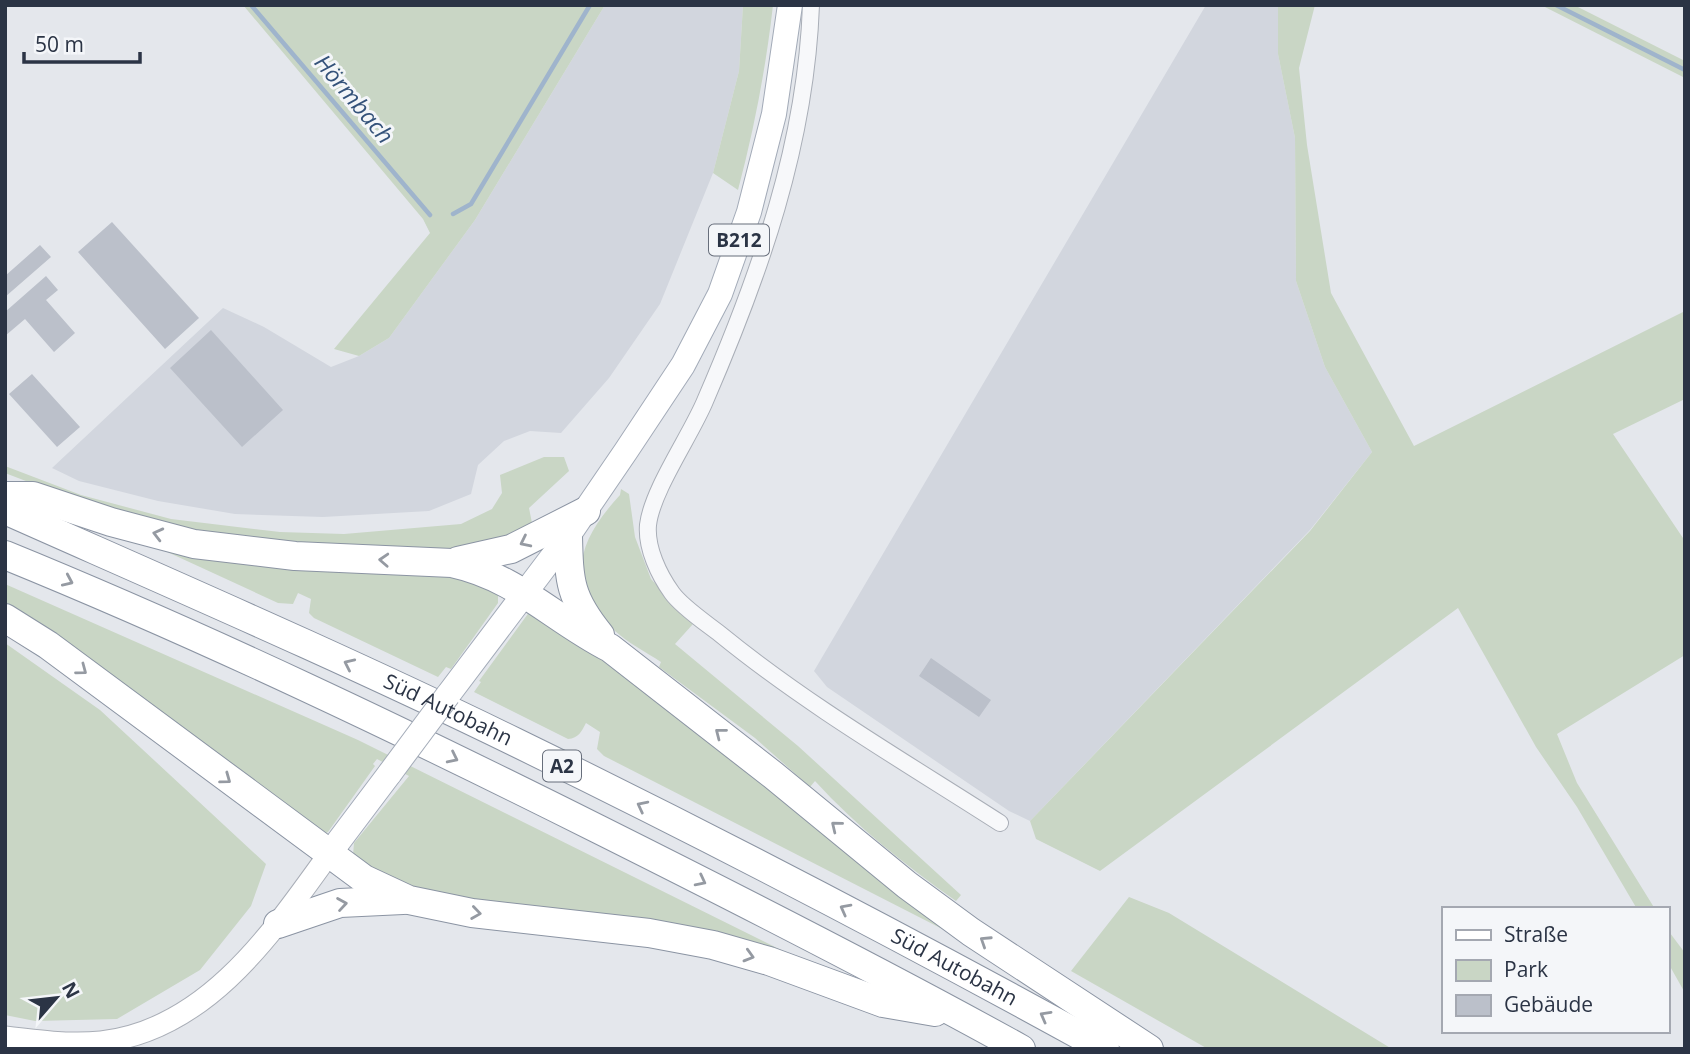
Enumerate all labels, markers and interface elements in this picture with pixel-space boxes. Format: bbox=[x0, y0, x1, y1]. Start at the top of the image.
scale bar bbox=[24, 21, 140, 65]
text: 50 m bbox=[35, 30, 84, 58]
water label: Hörmbach bbox=[308, 47, 402, 150]
road number: B212 bbox=[709, 224, 769, 256]
one-way arrow bbox=[152, 528, 164, 542]
one-way arrow bbox=[520, 534, 532, 548]
one-way arrow bbox=[378, 552, 389, 567]
one-way arrow bbox=[61, 573, 73, 587]
one-way arrow bbox=[344, 658, 356, 672]
one-way arrow bbox=[74, 662, 86, 675]
street label: Süd Autobahn bbox=[379, 667, 517, 752]
one-way arrow bbox=[715, 729, 727, 742]
one-way arrow bbox=[446, 749, 458, 763]
road number: A2 bbox=[543, 750, 581, 782]
one-way arrow bbox=[219, 770, 231, 783]
one-way arrow bbox=[637, 800, 649, 814]
one-way arrow bbox=[831, 822, 843, 835]
one-way arrow bbox=[694, 872, 706, 886]
one-way arrow bbox=[336, 896, 348, 911]
one-way arrow bbox=[840, 903, 852, 917]
one-way arrow bbox=[470, 905, 482, 920]
legend bbox=[1442, 907, 1669, 1033]
text: Straße bbox=[1504, 920, 1568, 948]
street label: Süd Autobahn bbox=[887, 921, 1023, 1012]
one-way arrow bbox=[980, 937, 993, 950]
one-way arrow bbox=[743, 947, 755, 962]
text: Park bbox=[1504, 955, 1548, 983]
north arrow bbox=[21, 963, 91, 1033]
text: N bbox=[56, 977, 86, 1003]
text: Gebäude bbox=[1504, 990, 1593, 1018]
one-way arrow bbox=[1040, 1011, 1053, 1024]

